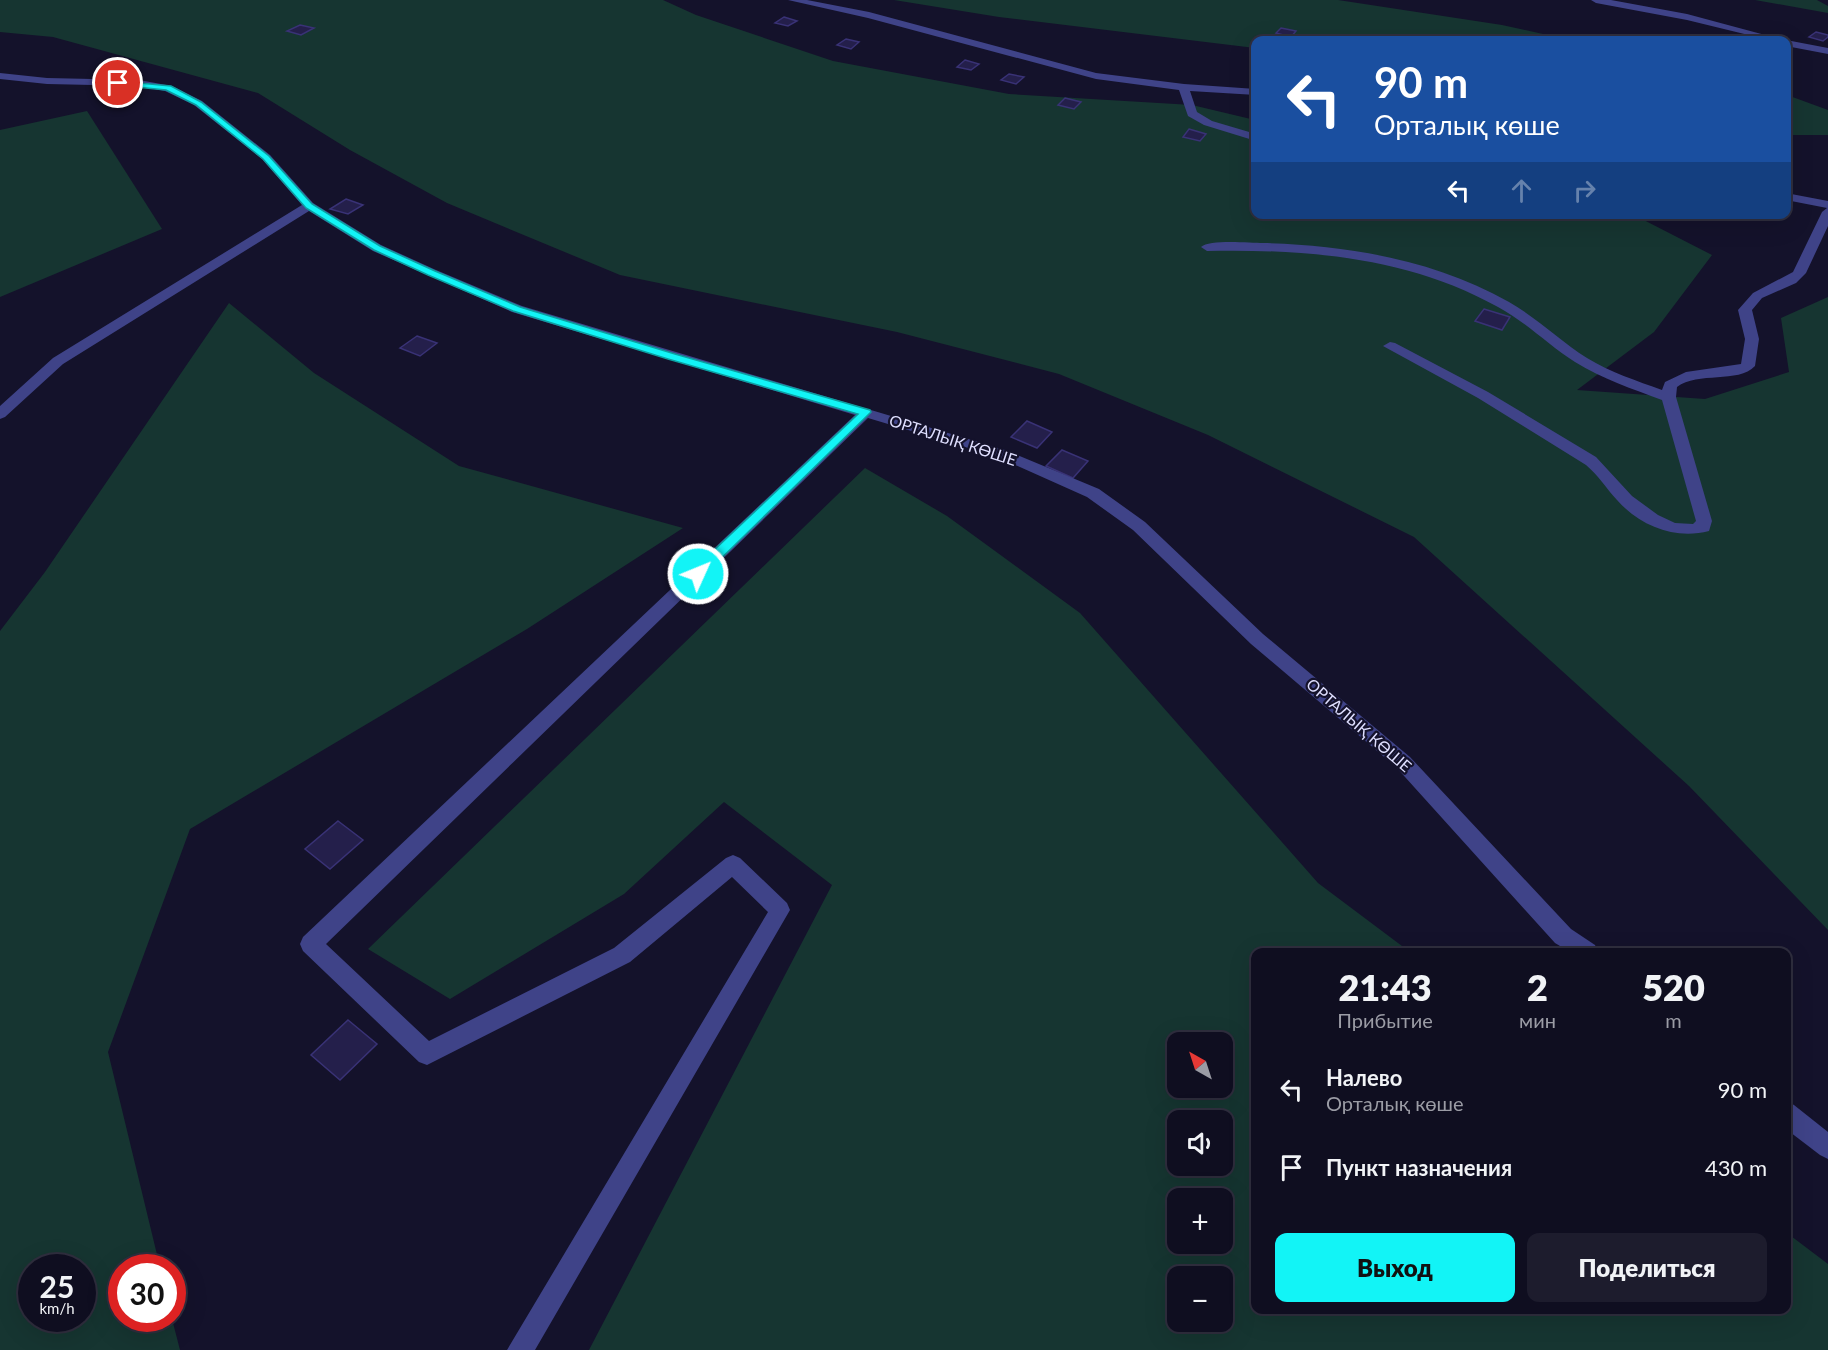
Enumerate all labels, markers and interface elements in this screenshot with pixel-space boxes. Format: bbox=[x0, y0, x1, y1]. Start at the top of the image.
pin bbox=[92, 57, 143, 108]
text: 90 m bbox=[1374, 57, 1468, 107]
icon: left bbox=[1275, 60, 1353, 138]
icon: arrive bbox=[101, 66, 134, 99]
text: Орталық көше bbox=[1374, 108, 1560, 141]
icon: left bbox=[1442, 174, 1475, 207]
icon: ahead bbox=[1505, 174, 1538, 207]
icon: right bbox=[1568, 174, 1601, 207]
street label: ОРТАЛЫҚ КӨШЕ bbox=[887, 410, 1019, 469]
position arrow bbox=[666, 542, 730, 606]
street label: ОРТАЛЫҚ КӨШЕ bbox=[1303, 674, 1416, 775]
text: 21:43 bbox=[1338, 965, 1432, 1009]
text: 2 bbox=[1527, 965, 1548, 1009]
text: 520 bbox=[1642, 965, 1705, 1009]
text: Прибытие bbox=[1337, 1008, 1433, 1032]
text: мин bbox=[1519, 1008, 1556, 1032]
text: m bbox=[1665, 1008, 1682, 1032]
north arrow bbox=[1167, 1032, 1233, 1098]
map controls bbox=[1167, 1032, 1233, 1332]
text: Налево bbox=[1326, 1064, 1402, 1091]
icon: left bbox=[1275, 1073, 1308, 1106]
text: 90 m bbox=[1718, 1076, 1767, 1103]
text: Орталық көше bbox=[1326, 1091, 1464, 1115]
button: sound bbox=[1167, 1110, 1233, 1176]
icon: arrive bbox=[1275, 1151, 1308, 1184]
text: Пункт назначения bbox=[1326, 1154, 1512, 1181]
text: 430 m bbox=[1705, 1154, 1767, 1181]
button: + bbox=[1167, 1188, 1233, 1254]
button: Выход bbox=[1275, 1233, 1515, 1302]
button: Поделиться bbox=[1527, 1233, 1767, 1302]
speed limit sign: 30 bbox=[108, 1254, 186, 1332]
button: − bbox=[1167, 1266, 1233, 1332]
text: 25 bbox=[40, 1268, 74, 1304]
text: km/h bbox=[39, 1299, 75, 1317]

